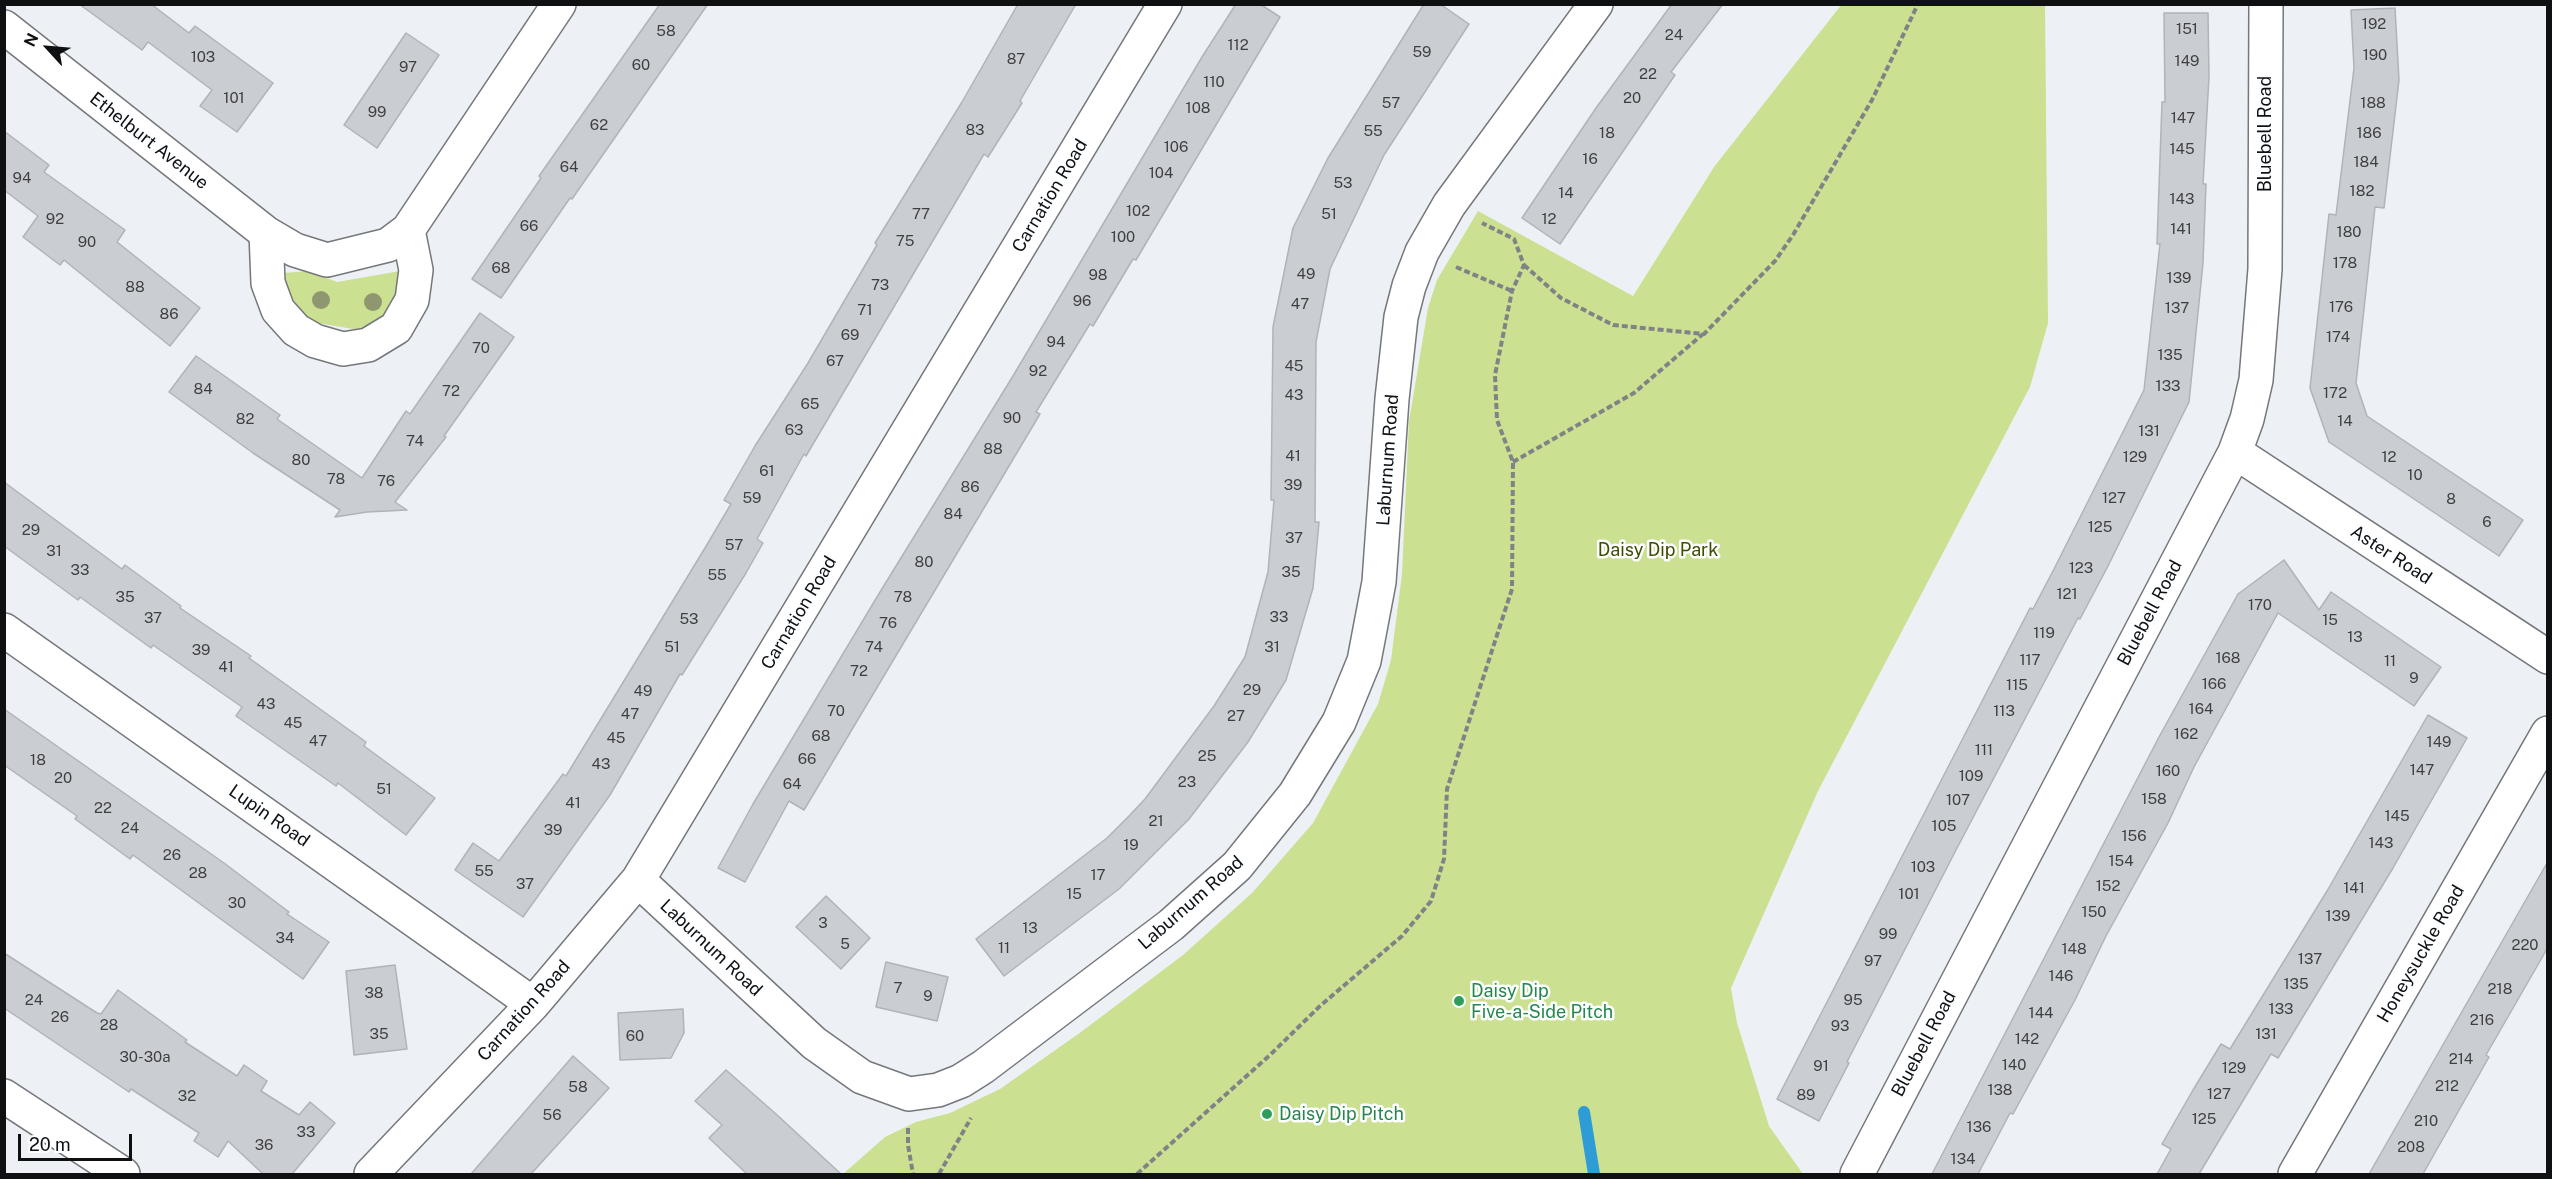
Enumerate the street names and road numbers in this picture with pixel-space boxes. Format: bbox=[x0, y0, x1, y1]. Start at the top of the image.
street label: Bluebell Road bbox=[2254, 76, 2276, 192]
street label: Ethelburt Avenue bbox=[85, 88, 213, 194]
street label: Carnation Road bbox=[1008, 135, 1092, 257]
street label: Laburnum Road bbox=[1373, 393, 1403, 527]
street label: Aster Road bbox=[2346, 521, 2436, 589]
street label: Carnation Road bbox=[757, 552, 841, 674]
street label: Bluebell Road bbox=[2113, 557, 2187, 669]
street label: Lupin Road bbox=[224, 780, 314, 852]
street label: Laburnum Road bbox=[1134, 852, 1248, 954]
street label: Honeysuckle Road bbox=[2373, 881, 2469, 1027]
street label: Laburnum Road bbox=[655, 895, 767, 1001]
street label: Carnation Road bbox=[473, 956, 575, 1066]
street label: Bluebell Road bbox=[1887, 988, 1961, 1100]

